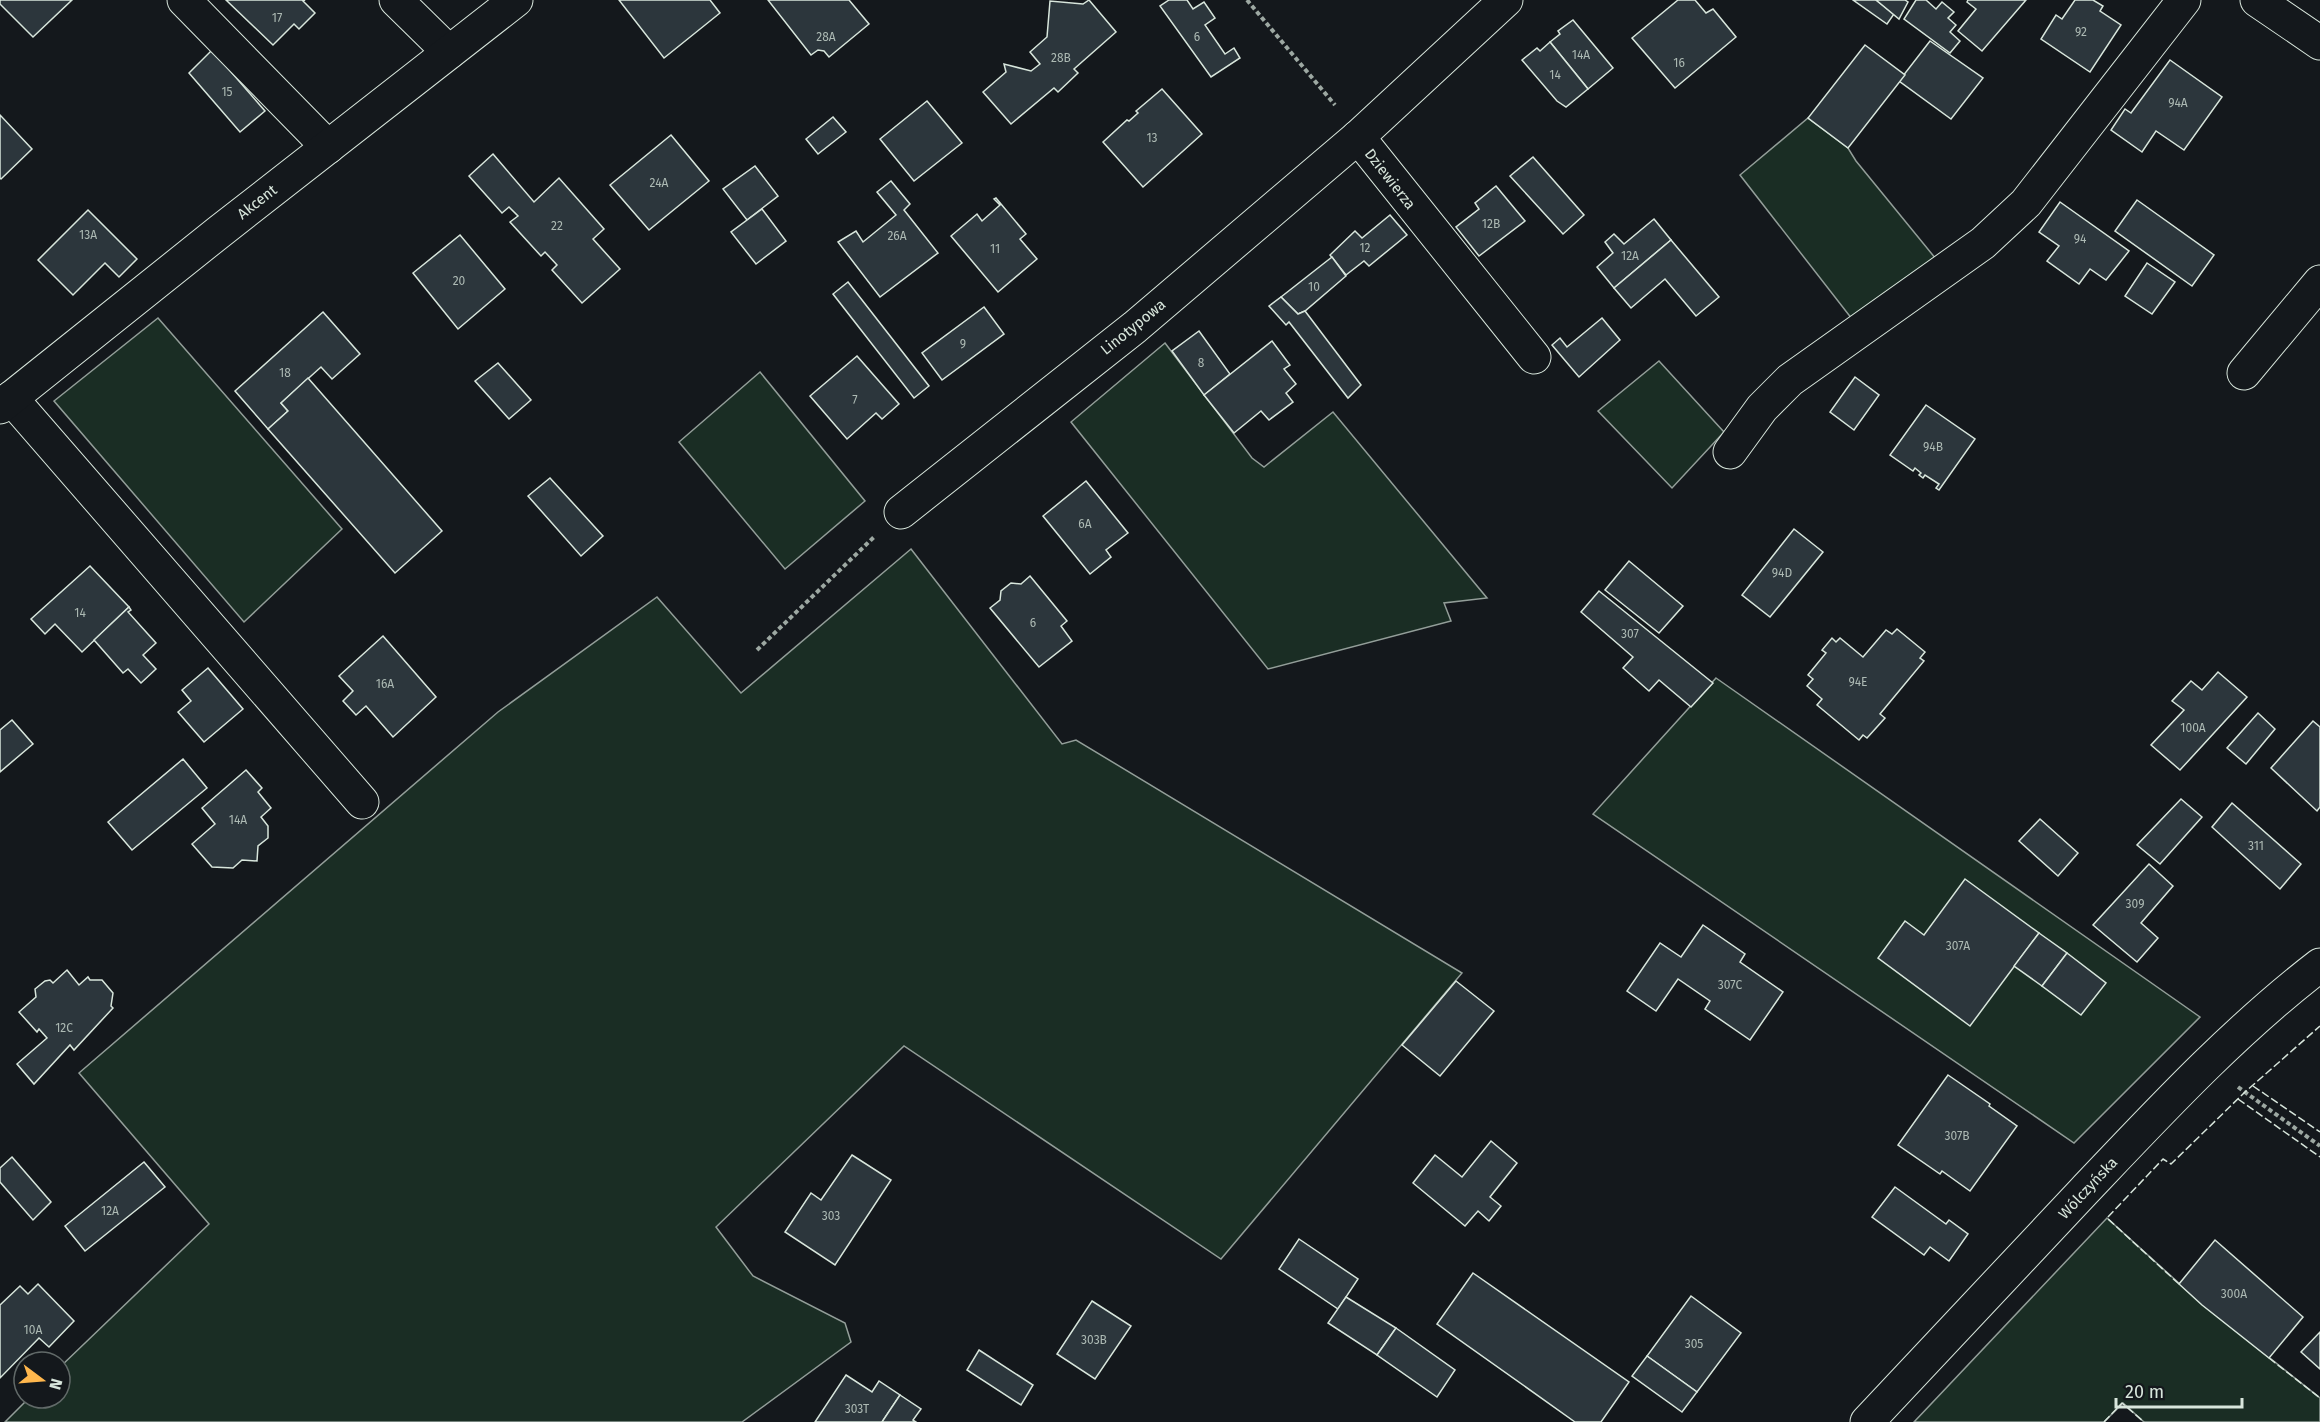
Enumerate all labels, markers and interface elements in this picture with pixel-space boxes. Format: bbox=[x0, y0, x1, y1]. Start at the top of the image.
house number: 17 bbox=[272, 11, 282, 25]
house number: 92 bbox=[2075, 25, 2087, 39]
house number: 28A bbox=[816, 30, 836, 44]
house number: 6 bbox=[1194, 30, 1200, 44]
house number: 14A bbox=[1572, 48, 1590, 62]
house number: 28B bbox=[1051, 51, 1071, 65]
house number: 16 bbox=[1673, 56, 1685, 70]
house number: 14 bbox=[1549, 68, 1561, 82]
house number: 15 bbox=[221, 85, 233, 99]
house number: 94A bbox=[2168, 96, 2188, 110]
house number: 13 bbox=[1146, 131, 1158, 145]
street label: Dziewierza bbox=[1361, 145, 1419, 213]
house number: 24A bbox=[650, 176, 669, 190]
street label: Akcent bbox=[234, 181, 281, 223]
house number: 12B bbox=[1482, 217, 1500, 231]
house number: 22 bbox=[551, 219, 563, 233]
house number: 13A bbox=[79, 228, 97, 242]
house number: 26A bbox=[887, 229, 907, 243]
house number: 94 bbox=[2074, 232, 2087, 246]
house number: 12 bbox=[1359, 241, 1371, 255]
house number: 11 bbox=[990, 242, 1000, 256]
house number: 12A bbox=[1621, 249, 1639, 263]
house number: 20 bbox=[453, 274, 466, 288]
house number: 10 bbox=[1308, 280, 1320, 294]
street label: Linotypowa bbox=[1097, 295, 1169, 359]
house number: 9 bbox=[960, 337, 966, 351]
house number: 8 bbox=[1198, 356, 1205, 370]
house number: 18 bbox=[279, 366, 291, 380]
house number: 7 bbox=[852, 393, 858, 407]
house number: 94B bbox=[1923, 440, 1943, 454]
house number: 6A bbox=[1078, 517, 1092, 531]
house number: 94D bbox=[1772, 566, 1792, 580]
house number: 14 bbox=[74, 606, 86, 620]
house number: 6 bbox=[1030, 616, 1036, 630]
house number: 307 bbox=[1621, 627, 1639, 641]
house number: 94E bbox=[1849, 675, 1867, 689]
house number: 16A bbox=[376, 677, 394, 691]
house number: 100A bbox=[2180, 721, 2206, 735]
house number: 14A bbox=[229, 813, 247, 827]
house number: 311 bbox=[2248, 839, 2264, 853]
house number: 309 bbox=[2126, 897, 2144, 911]
house number: 307A bbox=[1946, 939, 1970, 953]
house number: 307C bbox=[1718, 978, 1742, 992]
house number: 12C bbox=[55, 1021, 73, 1035]
house number: 307B bbox=[1944, 1129, 1970, 1143]
street label: Wólczyńska bbox=[2055, 1153, 2121, 1223]
house number: 12A bbox=[101, 1204, 119, 1218]
house number: 303 bbox=[822, 1209, 840, 1223]
house number: 300A bbox=[2221, 1287, 2247, 1301]
house number: 10A bbox=[24, 1323, 43, 1337]
house number: 303B bbox=[1081, 1333, 1107, 1347]
house number: 305 bbox=[1685, 1337, 1703, 1351]
north arrow bbox=[12, 1350, 72, 1410]
scale bar bbox=[2116, 1371, 2242, 1409]
text: N bbox=[45, 1376, 67, 1392]
text: 20 m bbox=[2125, 1381, 2164, 1403]
house number: 303T bbox=[845, 1402, 870, 1416]

